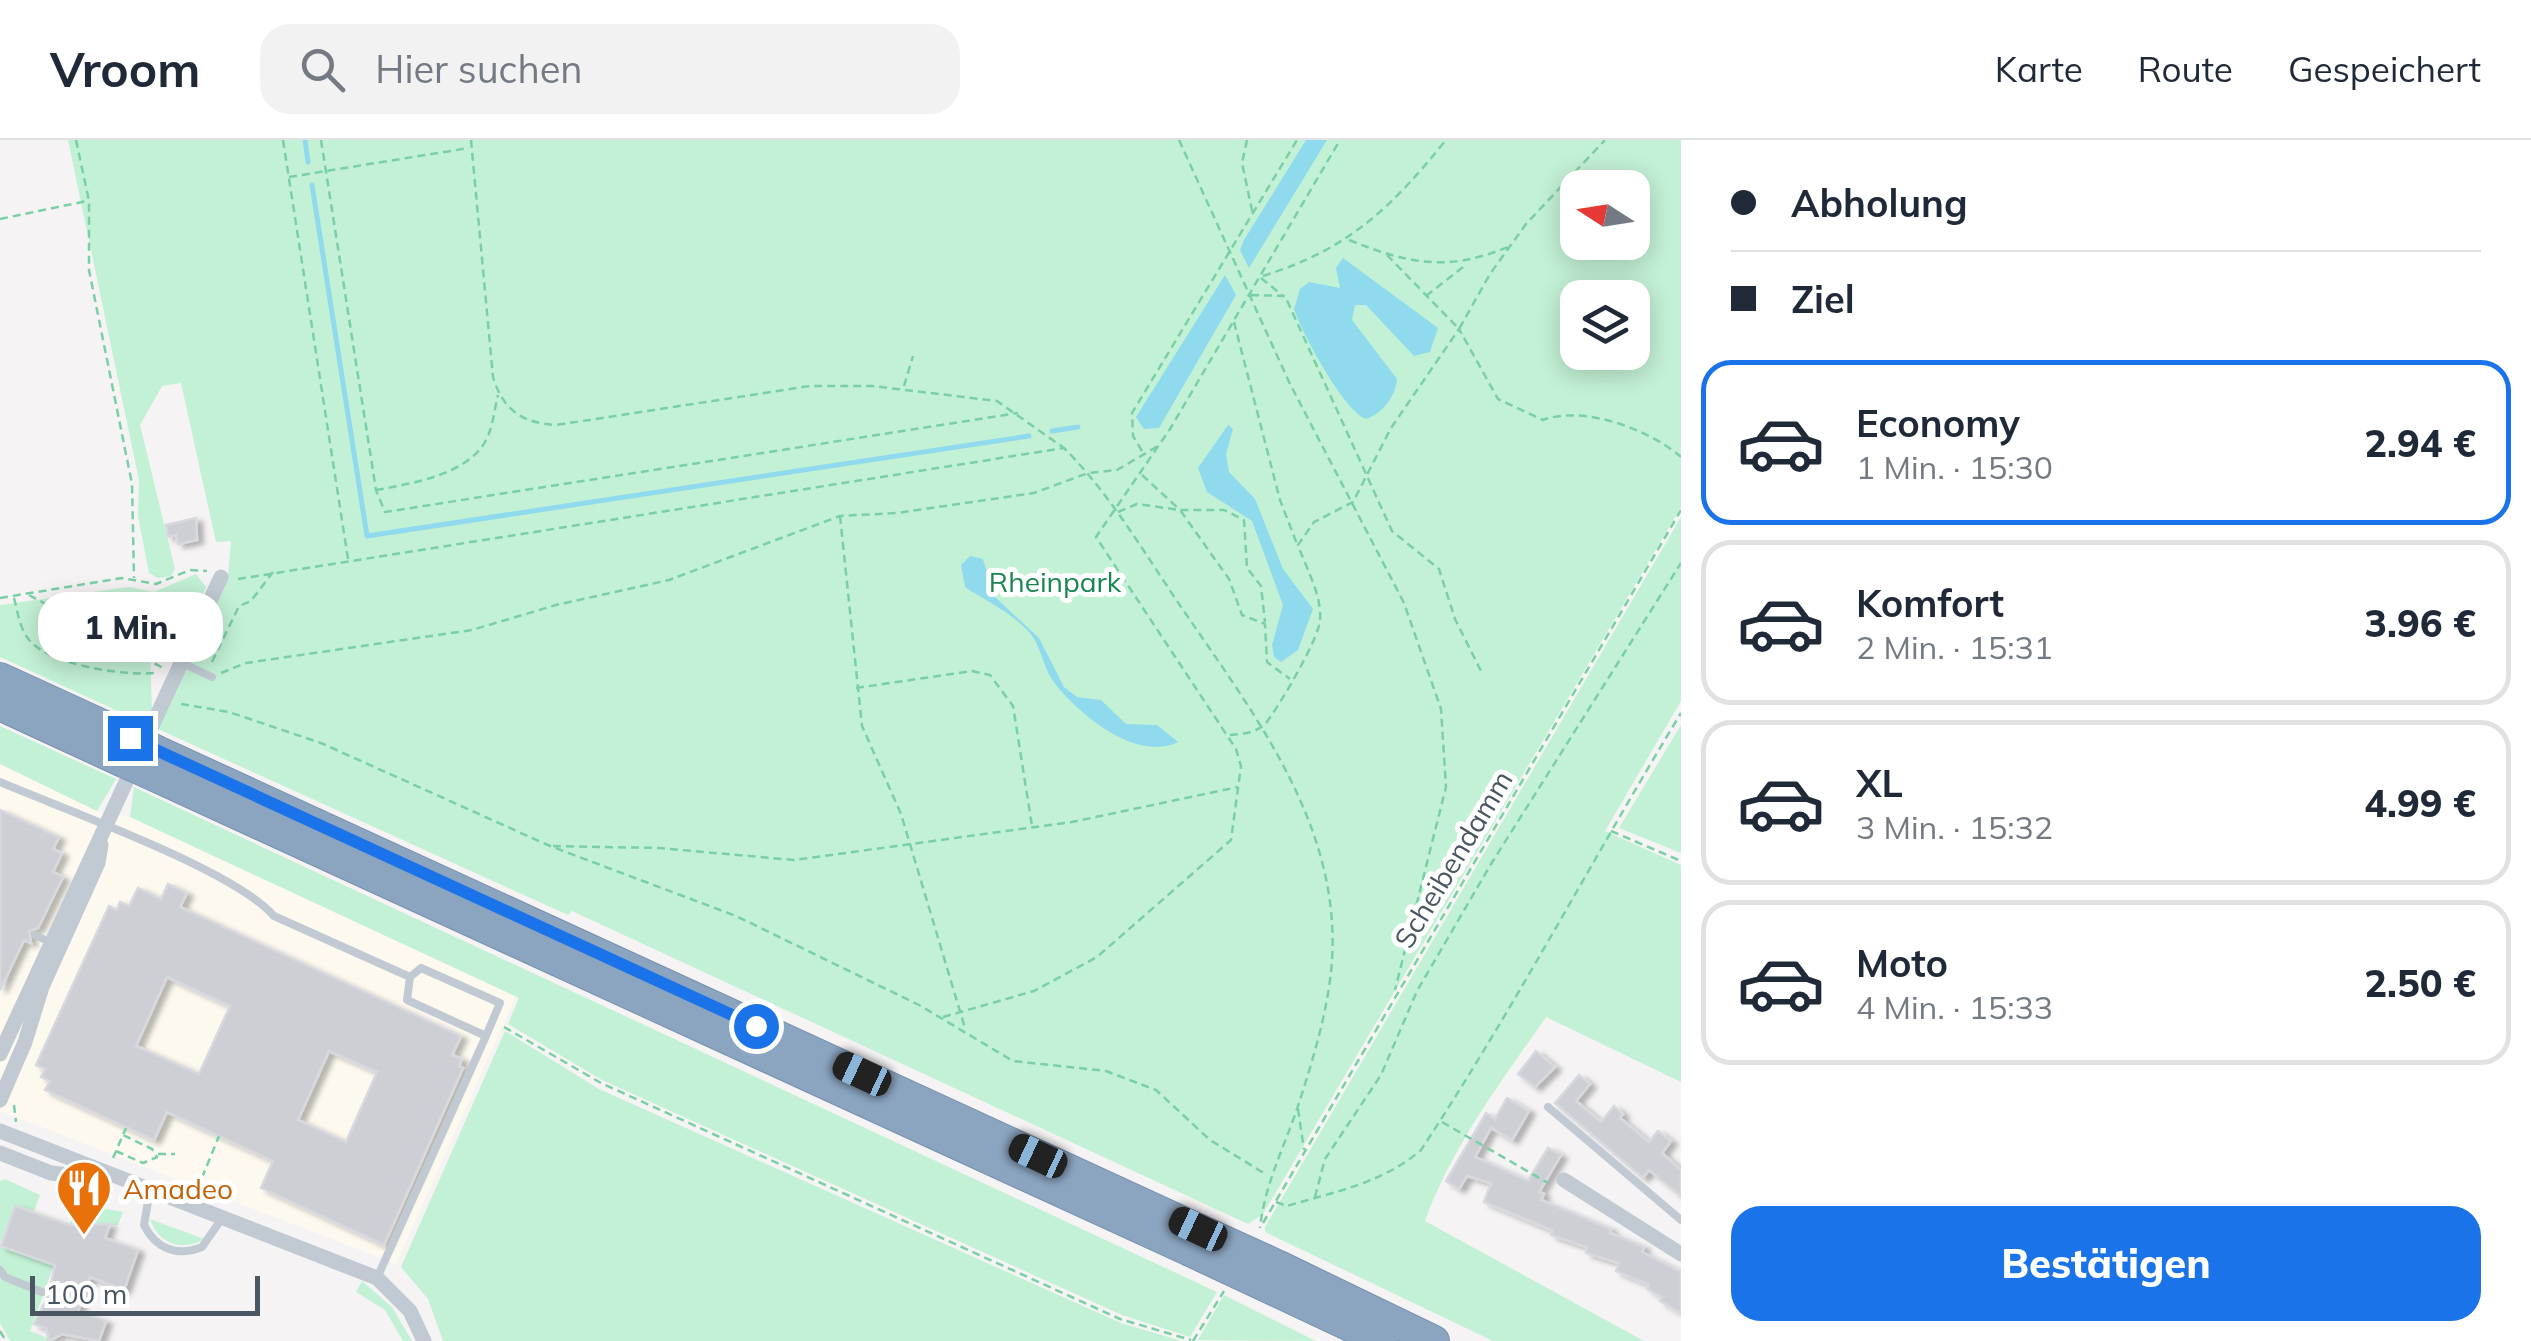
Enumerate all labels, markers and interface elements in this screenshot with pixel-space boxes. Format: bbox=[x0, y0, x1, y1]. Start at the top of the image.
search box bbox=[260, 24, 960, 114]
text: Vroom bbox=[50, 39, 200, 99]
icon: search bbox=[295, 42, 350, 97]
text: Hier suchen bbox=[375, 45, 583, 93]
text: Karte bbox=[1995, 47, 2083, 91]
text: Route bbox=[2138, 47, 2233, 91]
text: Gespeichert bbox=[2288, 47, 2481, 91]
north arrow bbox=[1560, 170, 1650, 260]
map controls bbox=[1560, 170, 1650, 370]
text: Abholung bbox=[1791, 179, 1968, 227]
text: Ziel bbox=[1791, 275, 1855, 323]
button: layers bbox=[1560, 280, 1650, 370]
icon: car bbox=[1736, 398, 1826, 488]
text: Economy bbox=[1856, 399, 2020, 447]
text: 2.94 € bbox=[2364, 419, 2476, 467]
text: 1 Min. · 15:30 bbox=[1856, 447, 2053, 487]
park label: Rheinpark bbox=[989, 564, 1122, 599]
icon: car bbox=[1736, 578, 1826, 668]
text: Komfort bbox=[1856, 579, 2004, 627]
callout: 1 Min. bbox=[38, 593, 222, 663]
text: 3.96 € bbox=[2364, 599, 2476, 647]
text: 1 Min. bbox=[84, 607, 177, 647]
text: 2 Min. · 15:31 bbox=[1856, 627, 2053, 667]
route end bbox=[108, 716, 153, 761]
icon: car bbox=[1736, 758, 1826, 848]
text: XL bbox=[1856, 759, 1903, 807]
street label: Scheibendamm bbox=[1386, 764, 1520, 954]
text: 4.99 € bbox=[2364, 779, 2476, 827]
text: 3 Min. · 15:32 bbox=[1856, 807, 2053, 847]
icon: car bbox=[1736, 938, 1826, 1028]
text: Moto bbox=[1856, 939, 1948, 987]
text: 2.50 € bbox=[2364, 959, 2476, 1007]
text: 4 Min. · 15:33 bbox=[1856, 987, 2053, 1027]
route start bbox=[734, 1004, 779, 1049]
car bbox=[828, 1048, 896, 1100]
car bbox=[1004, 1130, 1072, 1182]
restaurant icon: Amadeo bbox=[54, 1158, 114, 1237]
place label: Amadeo bbox=[123, 1171, 233, 1206]
car bbox=[1164, 1203, 1232, 1255]
button: Bestätigen bbox=[1731, 1206, 2481, 1321]
scale bar bbox=[30, 1271, 260, 1316]
text: 100 m bbox=[45, 1276, 127, 1311]

